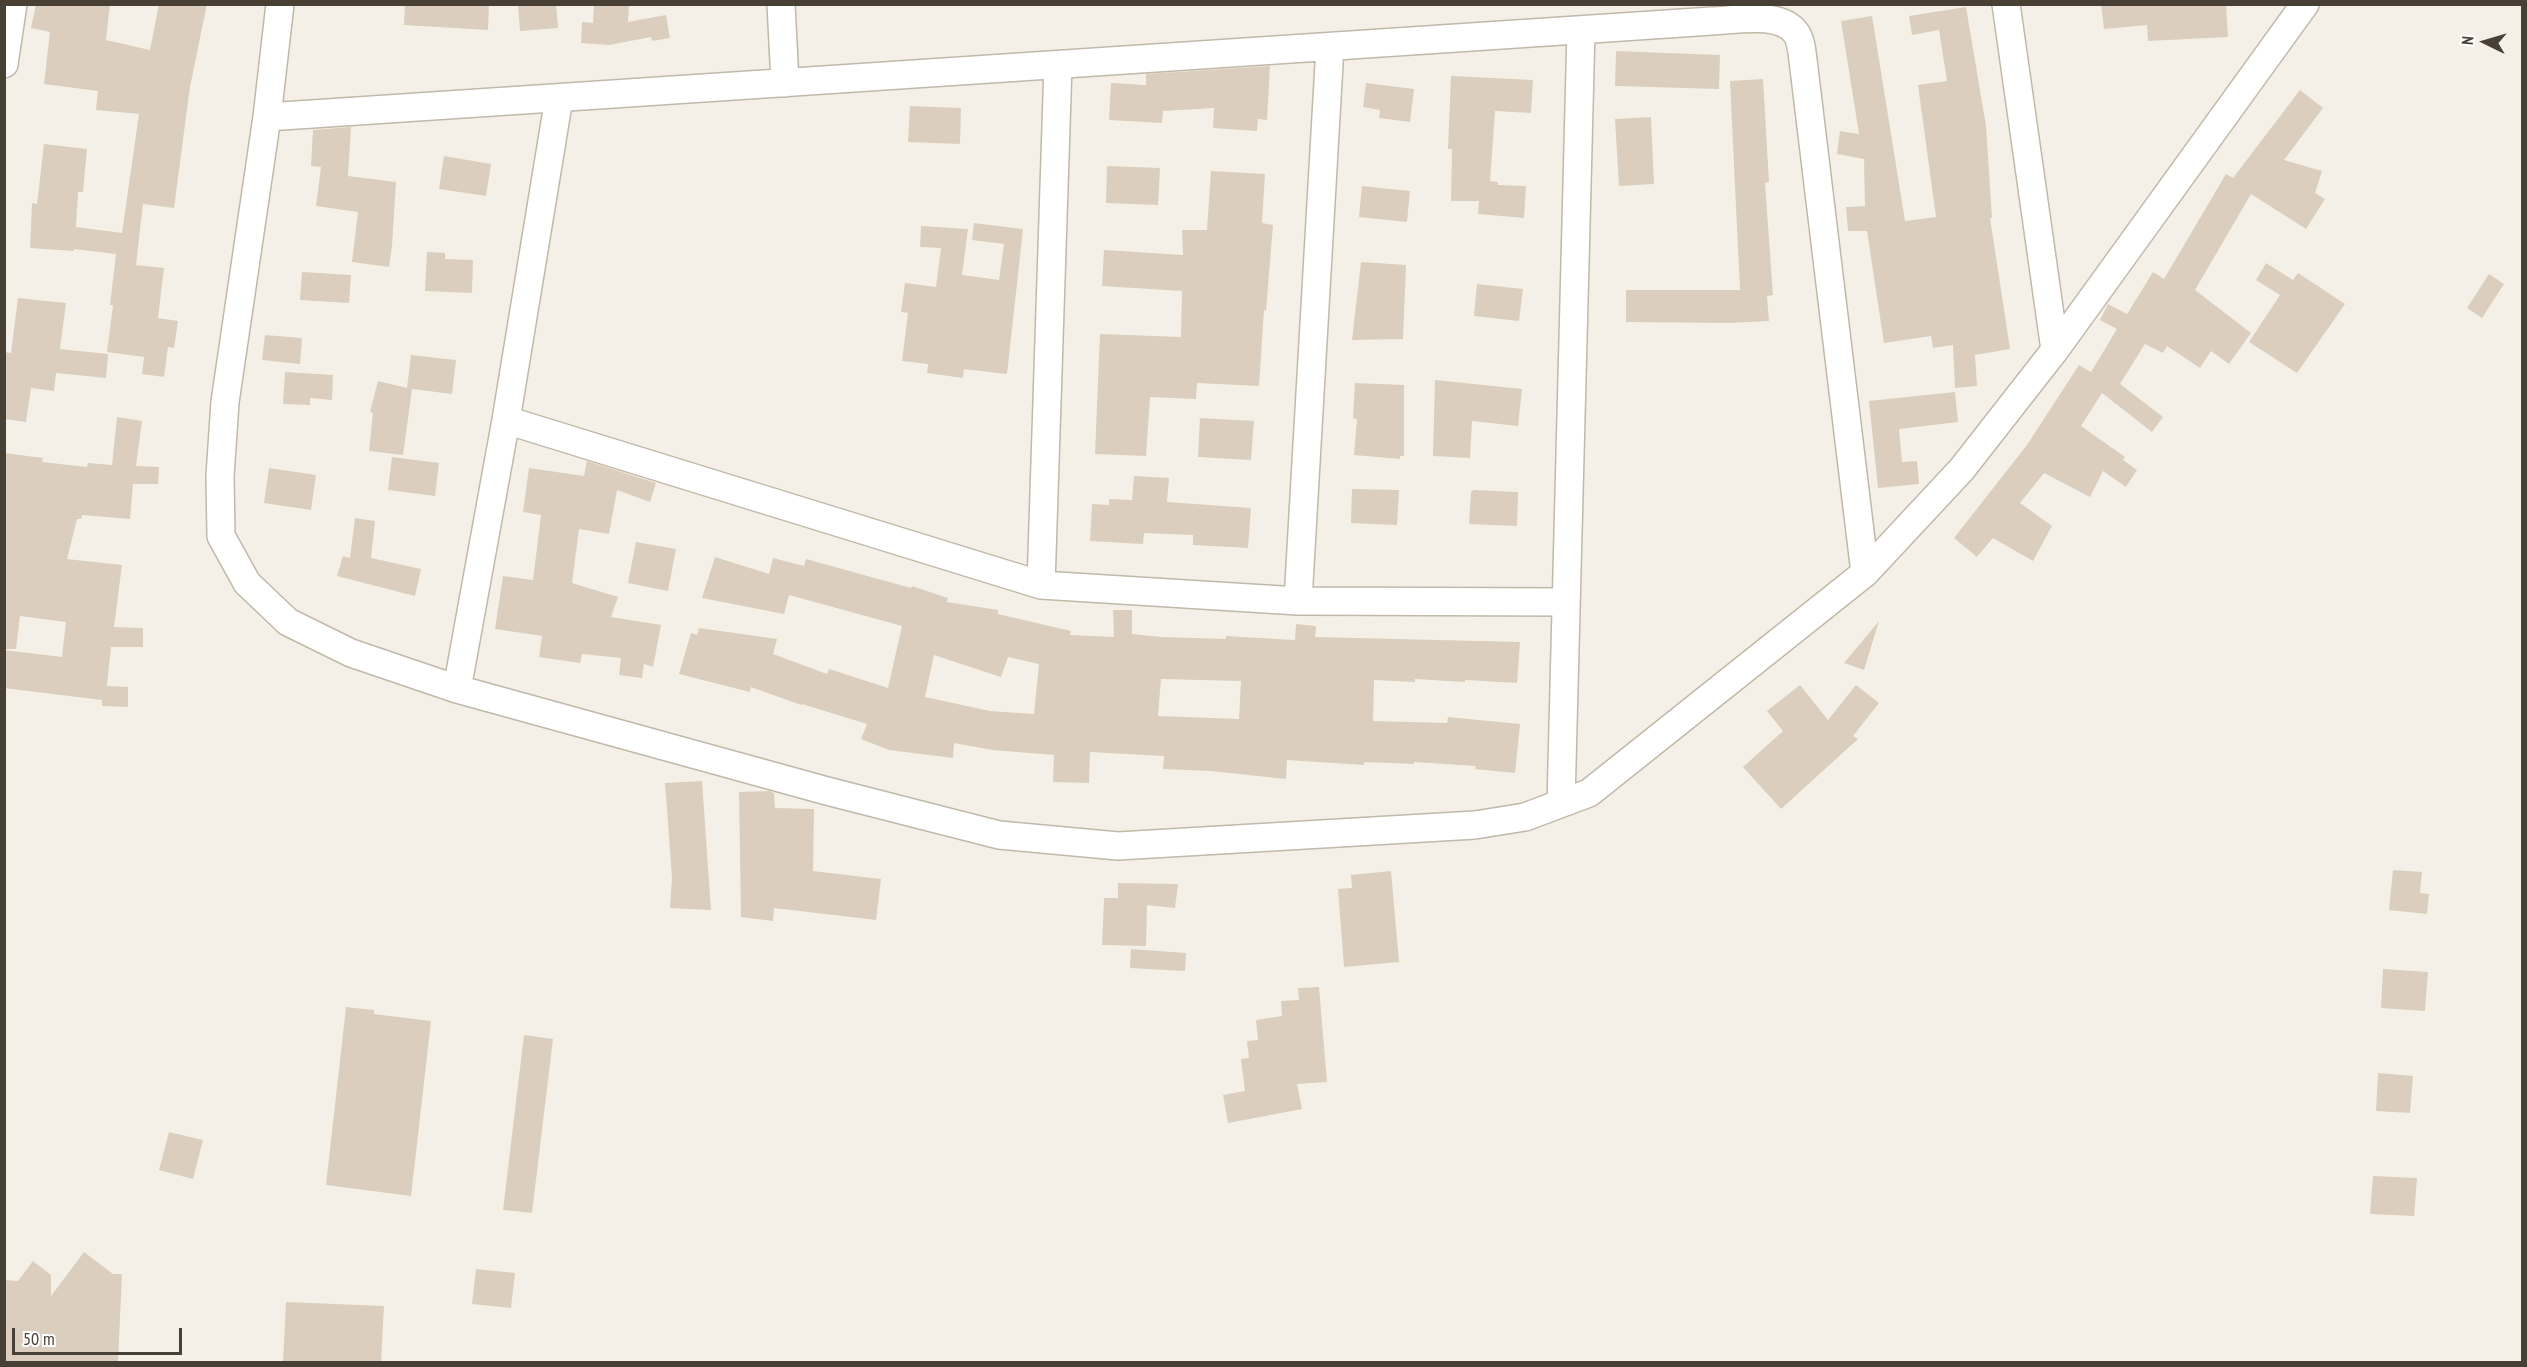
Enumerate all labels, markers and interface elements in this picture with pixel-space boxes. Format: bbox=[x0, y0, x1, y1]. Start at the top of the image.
north arrow bbox=[2455, 12, 2515, 72]
text: N bbox=[2457, 35, 2477, 46]
scale bar bbox=[15, 1316, 184, 1354]
text: 50 m bbox=[23, 1327, 55, 1350]

